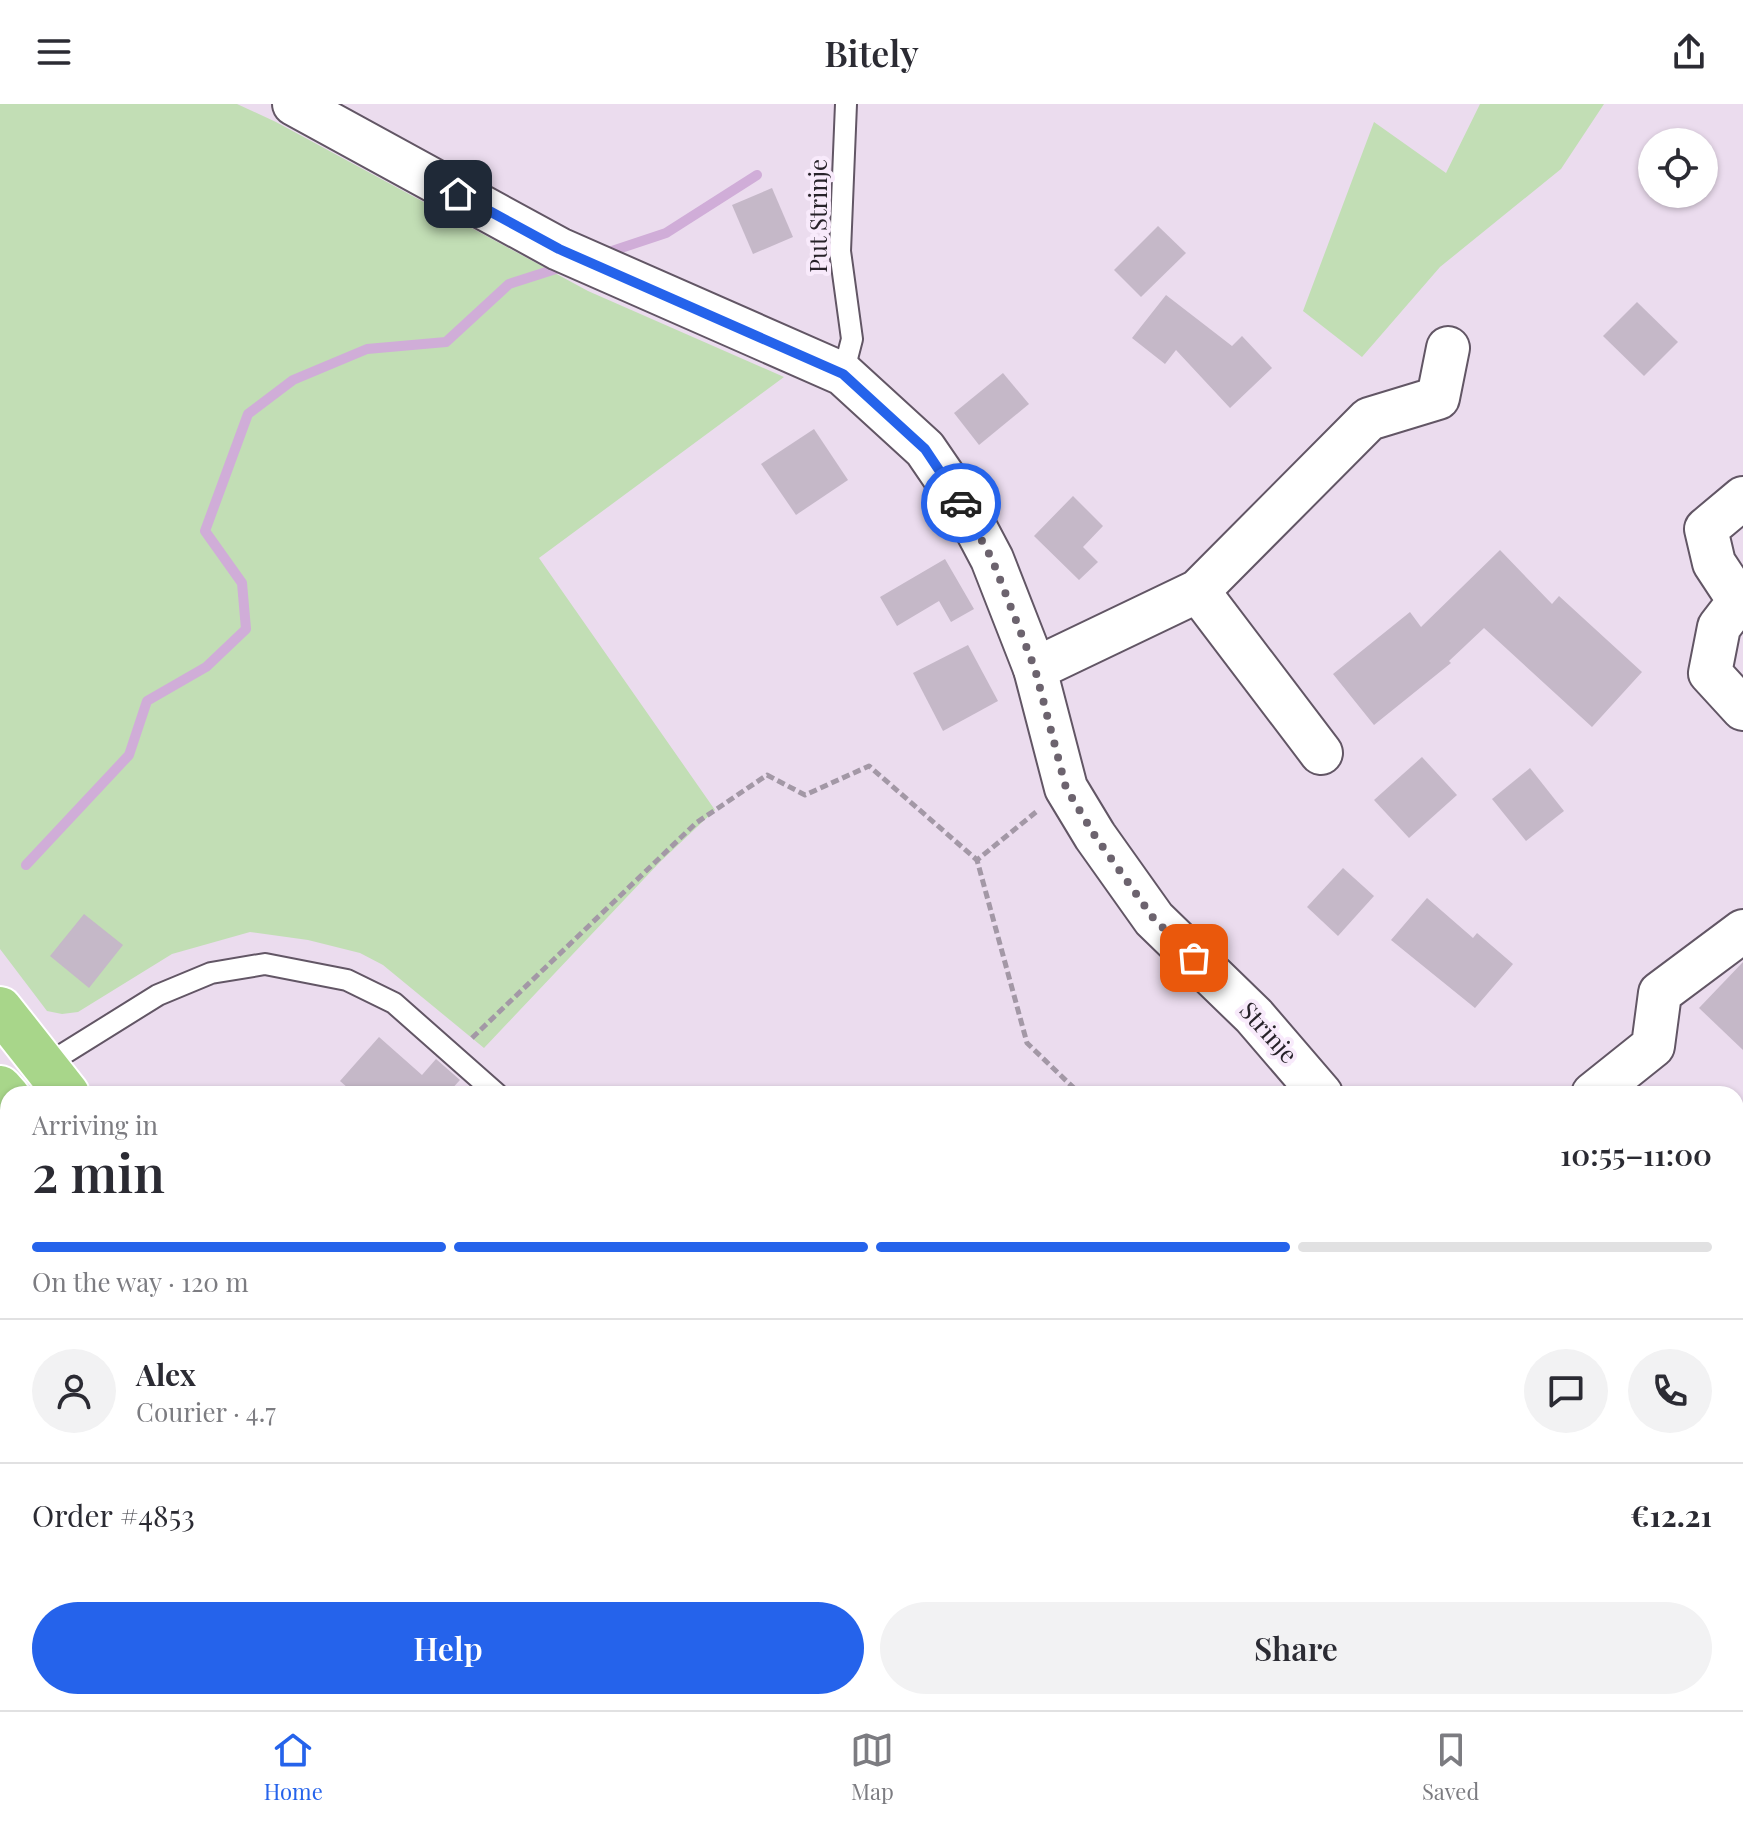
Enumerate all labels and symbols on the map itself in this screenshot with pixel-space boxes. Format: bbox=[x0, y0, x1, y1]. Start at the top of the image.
street label: Put Strinje bbox=[801, 159, 833, 273]
pin bbox=[424, 160, 492, 228]
courier bbox=[921, 463, 1001, 543]
pin bbox=[1160, 924, 1228, 992]
street label: Strinje bbox=[1233, 994, 1305, 1069]

